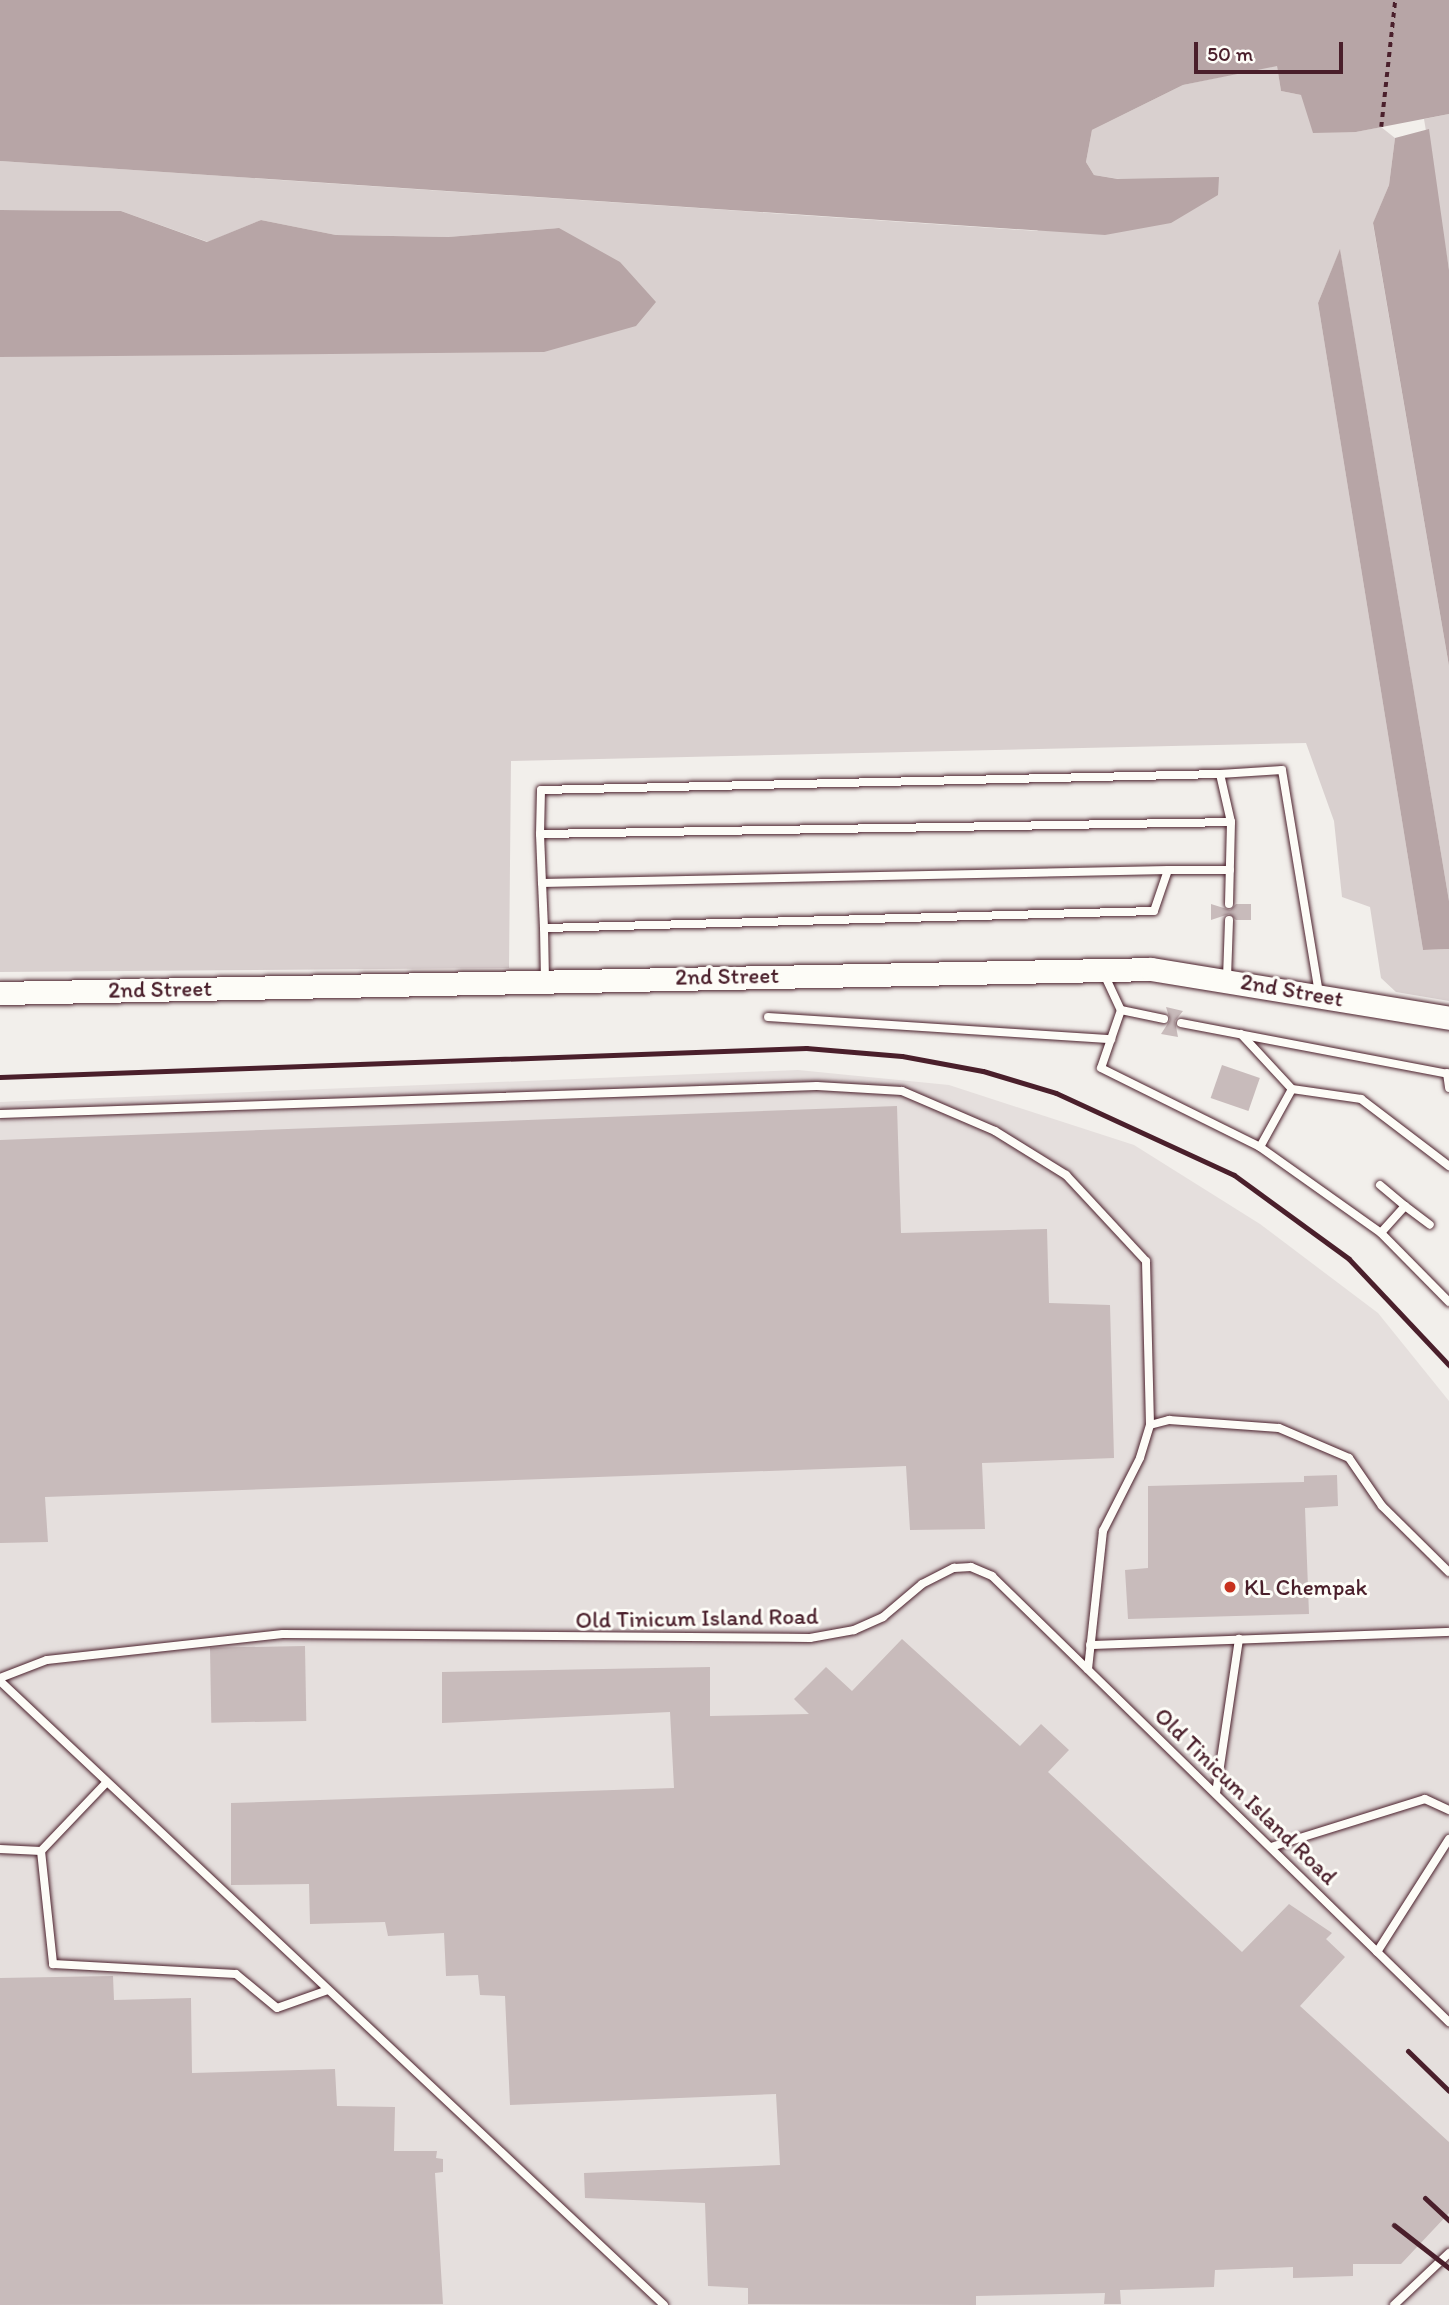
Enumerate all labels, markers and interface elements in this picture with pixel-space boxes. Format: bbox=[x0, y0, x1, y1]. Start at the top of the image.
scale bar bbox=[1197, 28, 1346, 72]
text: 50 m bbox=[1207, 41, 1253, 66]
street label: 2nd Street bbox=[675, 961, 779, 991]
street label: 2nd Street bbox=[1239, 967, 1345, 1013]
street label: 2nd Street bbox=[108, 974, 212, 1004]
place label: KL Chempak bbox=[1244, 1573, 1368, 1601]
marker: KL Chempak bbox=[1222, 1579, 1238, 1595]
street label: Old Tinicum Island Road bbox=[575, 1602, 819, 1634]
street label: Old Tinicum Island Road bbox=[1149, 1701, 1343, 1891]

